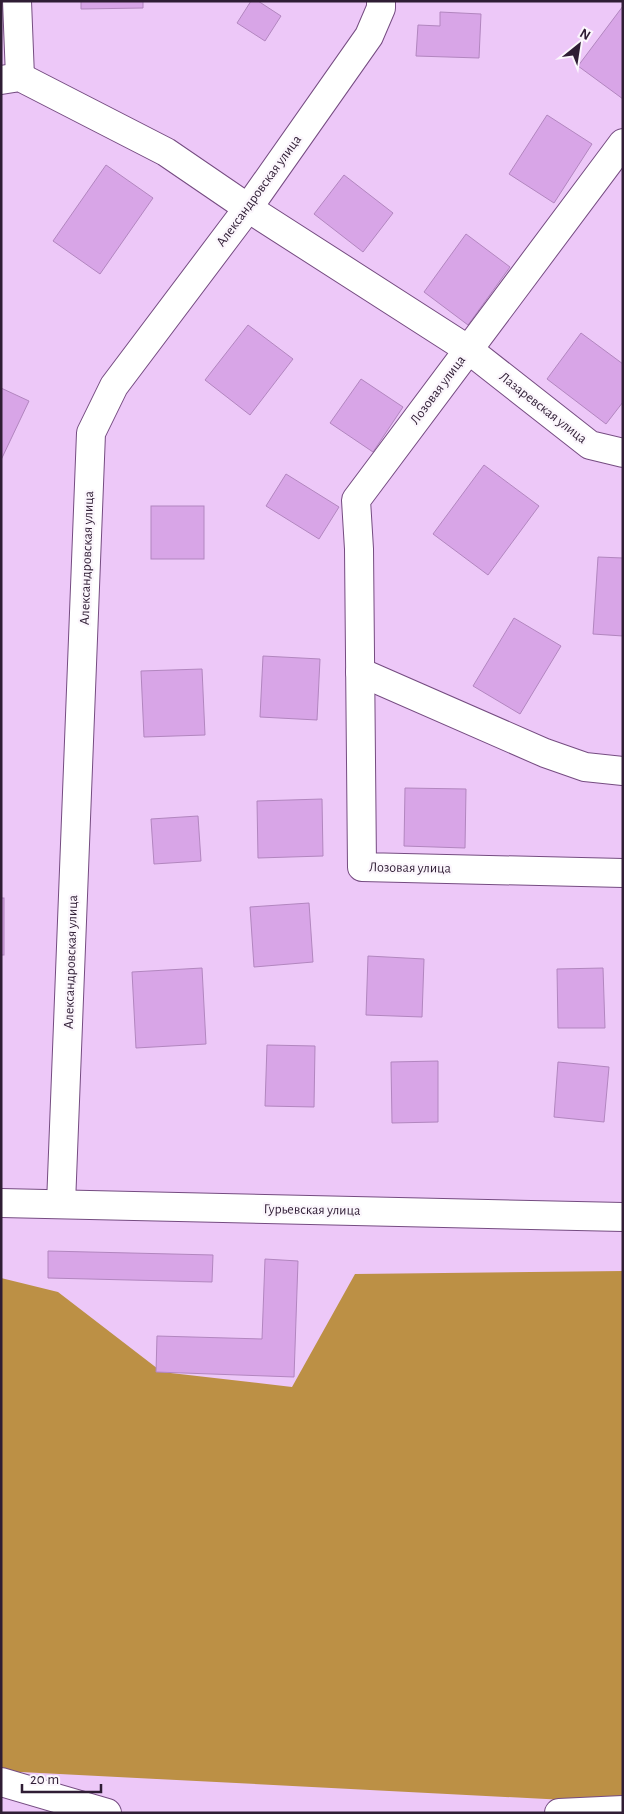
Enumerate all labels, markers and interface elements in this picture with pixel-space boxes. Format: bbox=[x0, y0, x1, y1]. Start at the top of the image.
north arrow bbox=[554, 20, 604, 70]
text: N bbox=[577, 26, 593, 43]
street label: Александровская улица bbox=[214, 132, 304, 249]
street label: Лозовая улица bbox=[408, 353, 469, 427]
street label: Лазаревская улица bbox=[497, 370, 590, 447]
street label: Александровская улица bbox=[78, 490, 96, 625]
street label: Лозовая улица bbox=[369, 860, 452, 876]
street label: Александровская улица bbox=[62, 894, 80, 1029]
street label: Гурьевская улица bbox=[263, 1202, 361, 1218]
scale bar bbox=[22, 1762, 101, 1794]
text: 20 m bbox=[30, 1772, 59, 1787]

